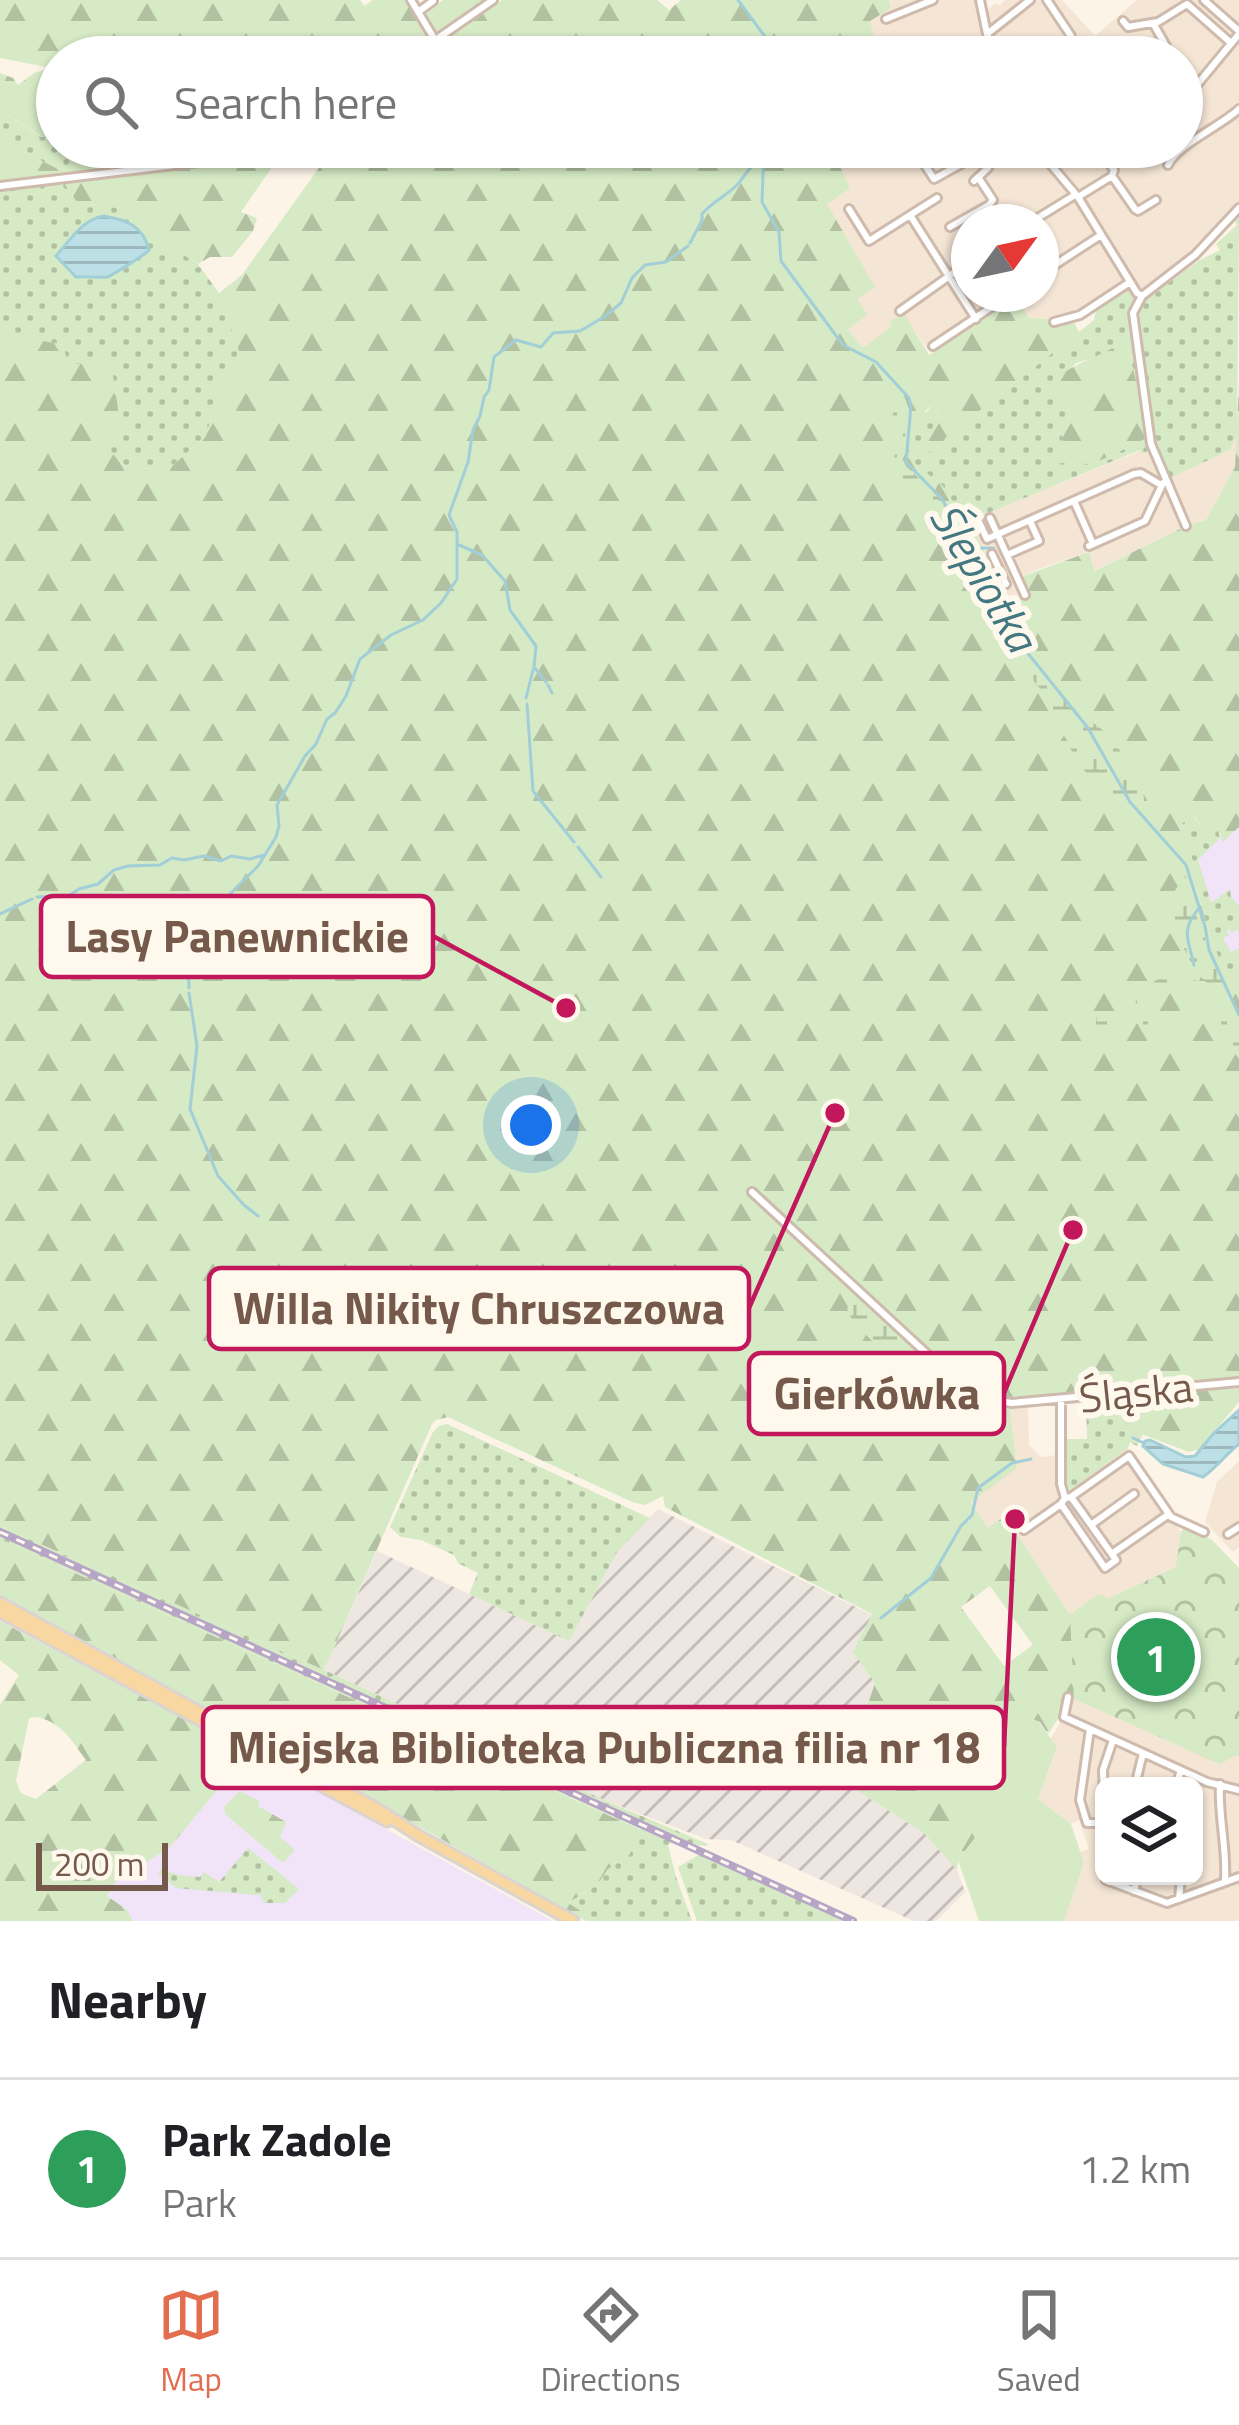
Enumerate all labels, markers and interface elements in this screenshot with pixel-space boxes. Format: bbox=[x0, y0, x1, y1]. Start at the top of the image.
search box bbox=[36, 36, 1203, 168]
text: Search here bbox=[174, 68, 397, 136]
icon: search bbox=[78, 69, 144, 135]
north arrow bbox=[951, 204, 1059, 312]
water label: Ślepiotka bbox=[914, 489, 1057, 666]
callout: Lasy Panewnickie bbox=[41, 896, 433, 977]
text: Lasy Panewnickie bbox=[65, 901, 409, 969]
your location bbox=[501, 1095, 561, 1155]
callout: Willa Nikity Chruszczowa bbox=[209, 1268, 749, 1349]
text: Willa Nikity Chruszczowa bbox=[233, 1273, 725, 1341]
callout: Gierkówka bbox=[749, 1353, 1004, 1434]
street label: Śląska bbox=[1076, 1353, 1196, 1429]
text: Gierkówka bbox=[774, 1358, 980, 1426]
pin: 1 bbox=[1117, 1612, 1195, 1702]
callout: Miejska Biblioteka Publiczna filia nr 18 bbox=[203, 1707, 1004, 1788]
text: Miejska Biblioteka Publiczna filia nr 18 bbox=[228, 1712, 980, 1780]
map controls bbox=[1095, 1777, 1203, 1885]
button: layers bbox=[1095, 1777, 1203, 1885]
scale bar bbox=[36, 1837, 168, 1890]
text: 200 m bbox=[54, 1839, 144, 1889]
text: Nearby bbox=[48, 1960, 207, 2038]
text: Park Zadole bbox=[162, 2105, 392, 2173]
text: 1 bbox=[76, 2139, 98, 2198]
text: 1.2 km bbox=[1079, 2139, 1191, 2198]
text: Park bbox=[162, 2173, 237, 2232]
tab: Map bbox=[158, 2282, 224, 2404]
tab: Directions bbox=[541, 2282, 680, 2404]
tab: Saved bbox=[997, 2282, 1081, 2404]

